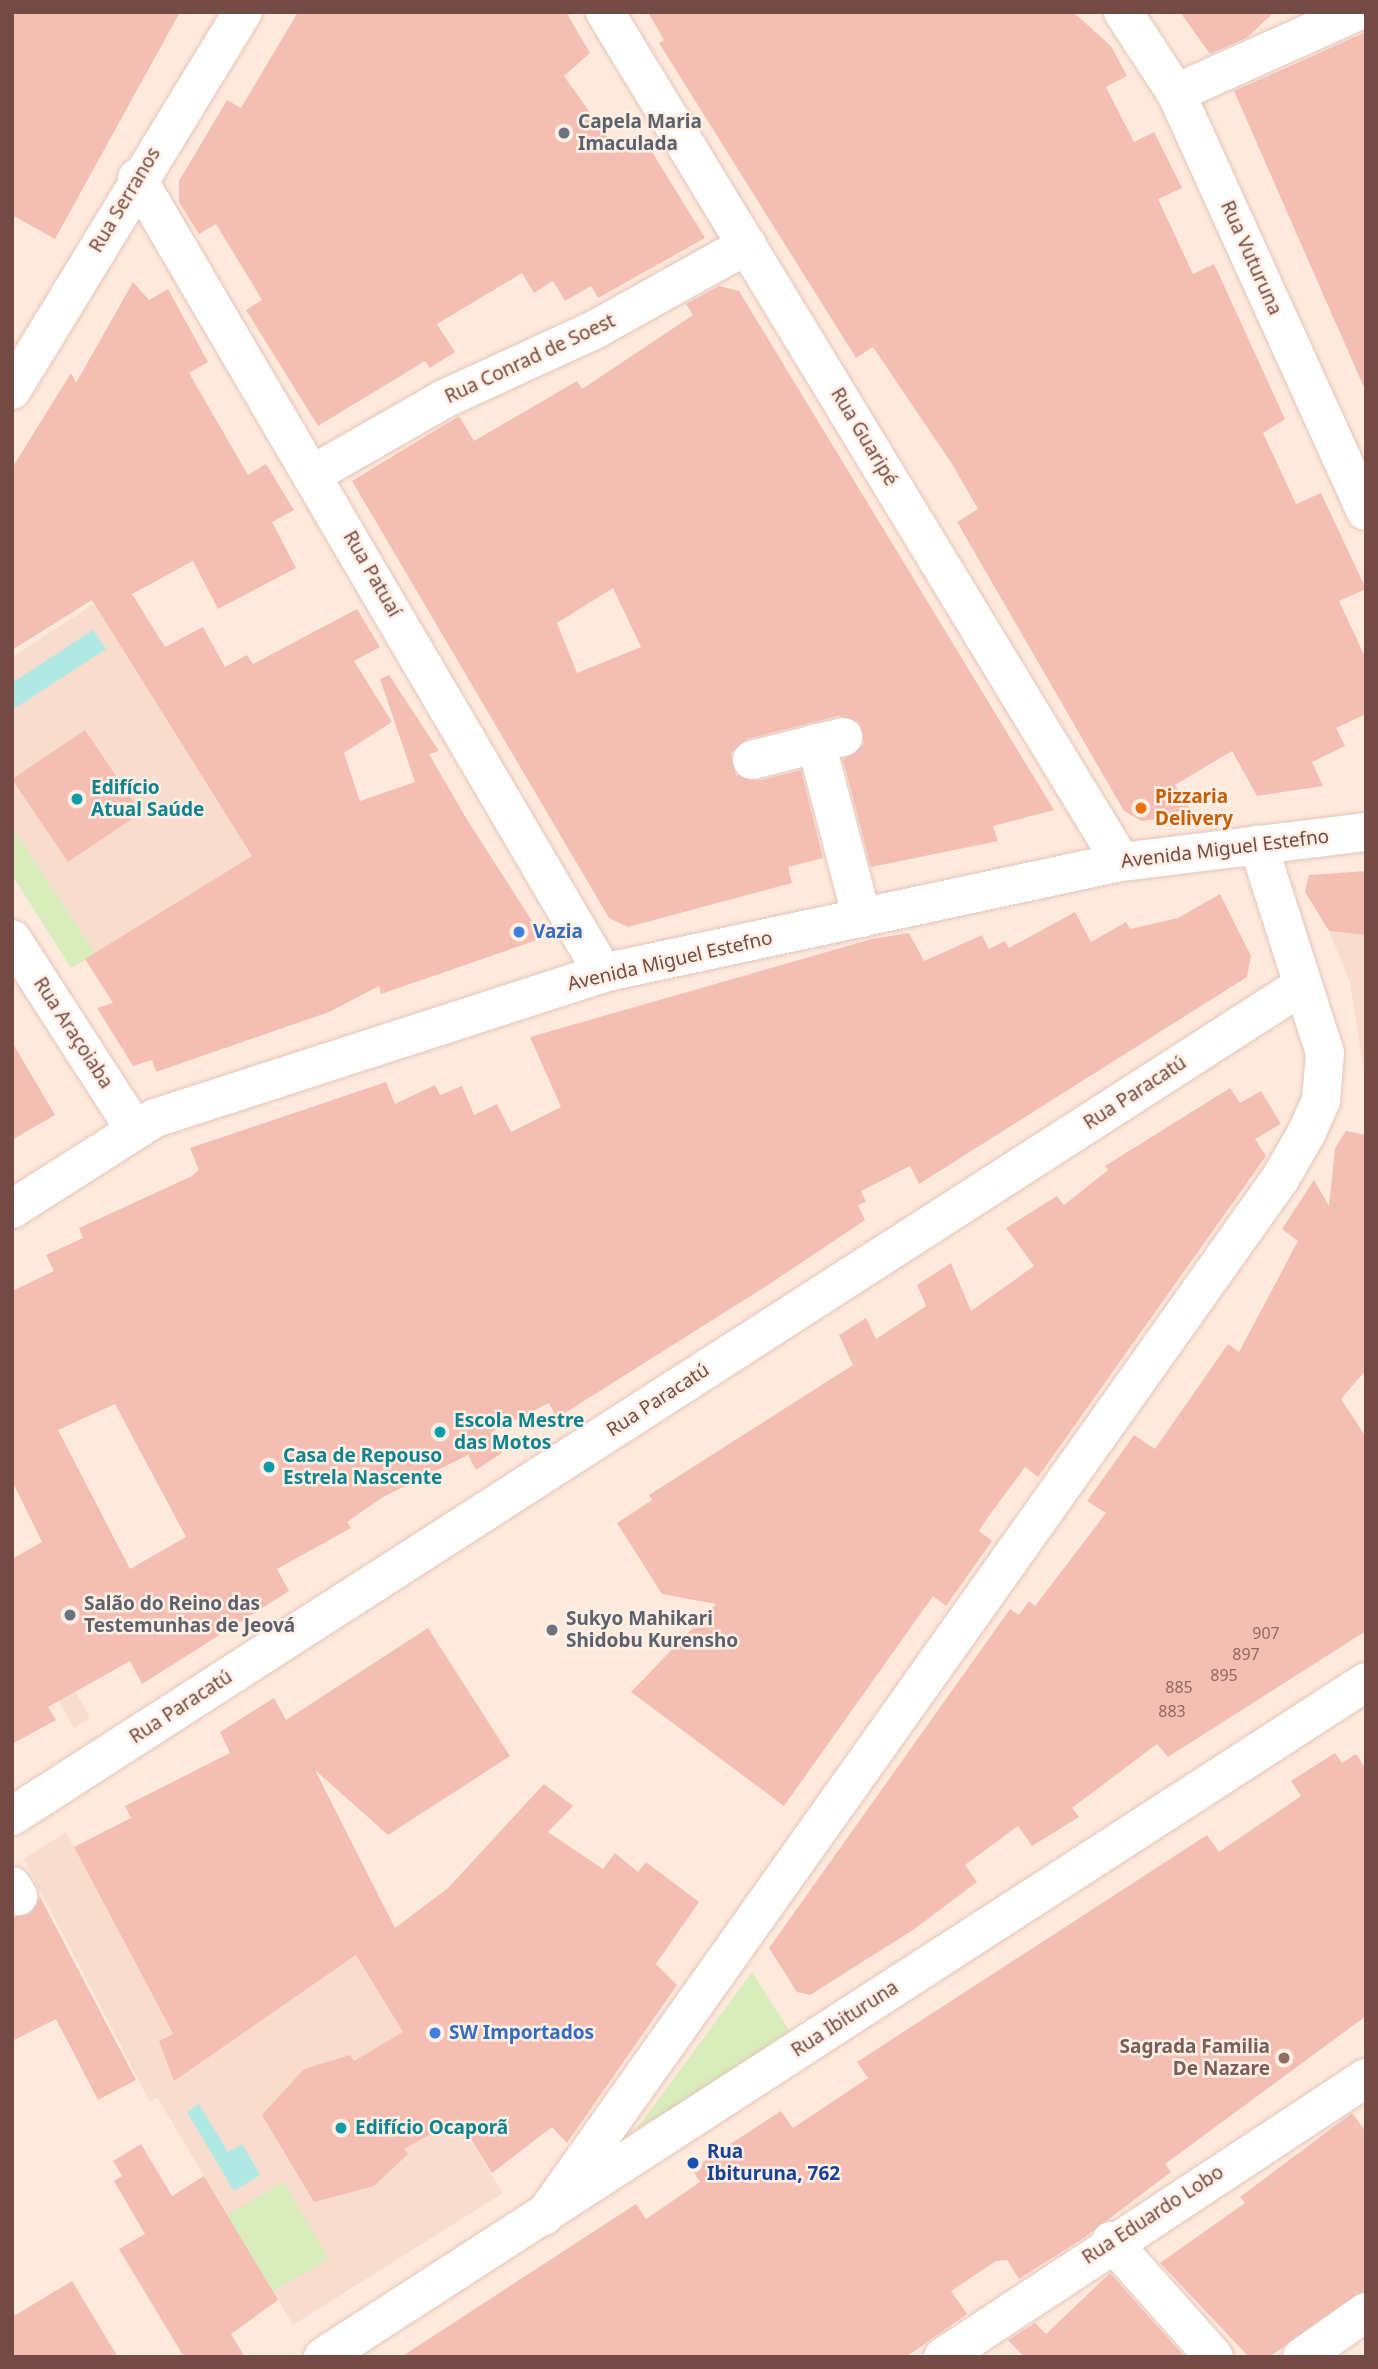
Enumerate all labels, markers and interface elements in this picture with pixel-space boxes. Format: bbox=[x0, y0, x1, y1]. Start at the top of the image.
place label: Capela Maria Imaculada bbox=[578, 111, 702, 155]
marker: Capela Maria Imaculada bbox=[556, 125, 572, 141]
street label: Rua Serranos bbox=[85, 143, 165, 257]
street label: Rua Vuturuna bbox=[1216, 197, 1286, 319]
street label: Rua Conrad de Soest bbox=[441, 310, 619, 408]
street label: Rua Guaripé bbox=[826, 384, 902, 490]
street label: Rua Patuaí bbox=[338, 527, 406, 621]
place label: Edifício Atual Saúde bbox=[91, 777, 204, 821]
place label: Pizzaria Delivery bbox=[1155, 786, 1233, 830]
marker: Edifício Atual Saúde bbox=[69, 791, 85, 807]
marker: Pizzaria Delivery bbox=[1133, 800, 1149, 816]
street label: Avenida Miguel Estefno bbox=[1120, 825, 1330, 873]
place label: Vazia bbox=[533, 921, 583, 943]
marker: Vazia bbox=[511, 924, 527, 940]
street label: Avenida Miguel Estefno bbox=[565, 926, 775, 996]
street label: Rua Araçoiaba bbox=[29, 973, 117, 1093]
street label: Rua Paracatú bbox=[1079, 1051, 1191, 1135]
street label: Rua Paracatú bbox=[602, 1358, 714, 1442]
place label: Escola Mestre das Motos bbox=[454, 1410, 584, 1454]
marker: Escola Mestre das Motos bbox=[432, 1424, 448, 1440]
place label: Casa de Repouso Estrela Nascente bbox=[283, 1445, 442, 1489]
marker: Casa de Repouso Estrela Nascente bbox=[261, 1459, 277, 1475]
place label: Salão do Reino das Testemunhas de Jeová bbox=[84, 1593, 295, 1637]
marker: Salão do Reino das Testemunhas de Jeová bbox=[62, 1607, 78, 1623]
place label: Sukyo Mahikari Shidobu Kurensho bbox=[566, 1608, 738, 1652]
marker: Sukyo Mahikari Shidobu Kurensho bbox=[544, 1622, 560, 1638]
house number: 907 bbox=[1252, 1623, 1280, 1643]
house number: 897 bbox=[1232, 1644, 1260, 1664]
street label: Rua Paracatú bbox=[125, 1665, 237, 1749]
house number: 895 bbox=[1210, 1665, 1238, 1685]
house number: 885 bbox=[1165, 1677, 1193, 1697]
house number: 883 bbox=[1158, 1701, 1186, 1721]
street label: Rua Ibituruna bbox=[787, 1976, 903, 2062]
place label: SW Importados bbox=[449, 2022, 594, 2044]
marker: SW Importados bbox=[427, 2025, 443, 2041]
place label: Sagrada Familia De Nazare bbox=[1120, 2036, 1270, 2080]
marker: Sagrada Familia De Nazare bbox=[1276, 2050, 1292, 2066]
place label: Edifício Ocaporã bbox=[355, 2117, 508, 2139]
marker: Edifício Ocaporã bbox=[333, 2120, 349, 2136]
place label: Rua Ibituruna, 762 bbox=[707, 2141, 840, 2185]
marker: Rua Ibituruna, 762 bbox=[685, 2155, 701, 2171]
street label: Rua Eduardo Lobo bbox=[1078, 2161, 1228, 2269]

